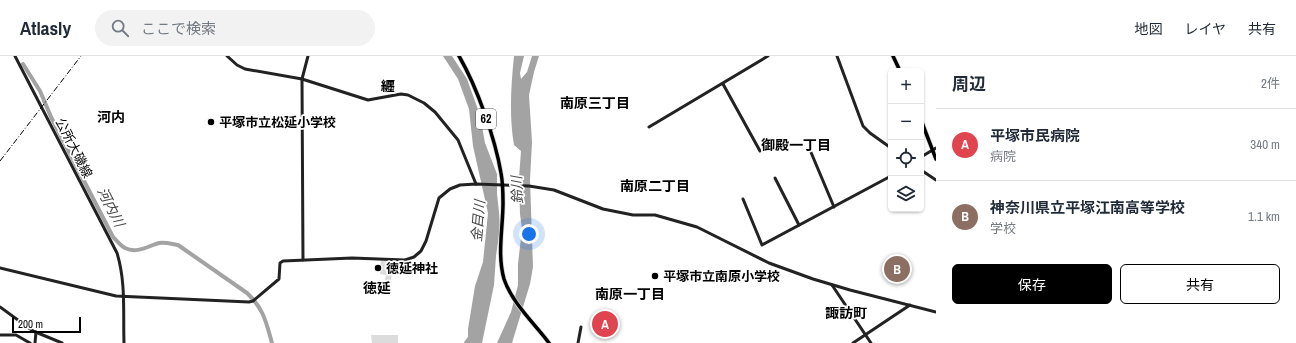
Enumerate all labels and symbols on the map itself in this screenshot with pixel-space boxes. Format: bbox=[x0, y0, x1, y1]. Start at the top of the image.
district label: 纒 bbox=[381, 77, 395, 95]
district label: 南原三丁目 bbox=[560, 94, 630, 112]
district label: 河内 bbox=[97, 108, 125, 126]
road number: 62 bbox=[476, 109, 496, 129]
place label: 平塚市立松延小学校 bbox=[219, 114, 336, 131]
street label: 公所大磯線 bbox=[52, 115, 96, 181]
marker: 平塚市立松延小学校 bbox=[206, 117, 216, 127]
district label: 御殿一丁目 bbox=[761, 136, 831, 154]
water label: 鈴川 bbox=[507, 174, 527, 204]
district label: 南原二丁目 bbox=[620, 177, 690, 195]
water label: 河内川 bbox=[93, 184, 129, 232]
water label: 金目川 bbox=[467, 197, 489, 243]
your location bbox=[519, 224, 539, 244]
pin: B bbox=[884, 254, 910, 284]
place label: 徳延神社 bbox=[386, 260, 438, 277]
marker: 徳延神社 bbox=[373, 263, 383, 273]
place label: 平塚市立南原小学校 bbox=[663, 268, 780, 285]
marker: 平塚市立南原小学校 bbox=[650, 271, 660, 281]
district label: 徳延 bbox=[363, 279, 391, 297]
district label: 南原一丁目 bbox=[595, 285, 665, 303]
district label: 諏訪町 bbox=[825, 304, 867, 322]
pin: A bbox=[592, 309, 618, 339]
scale bar bbox=[12, 315, 81, 334]

